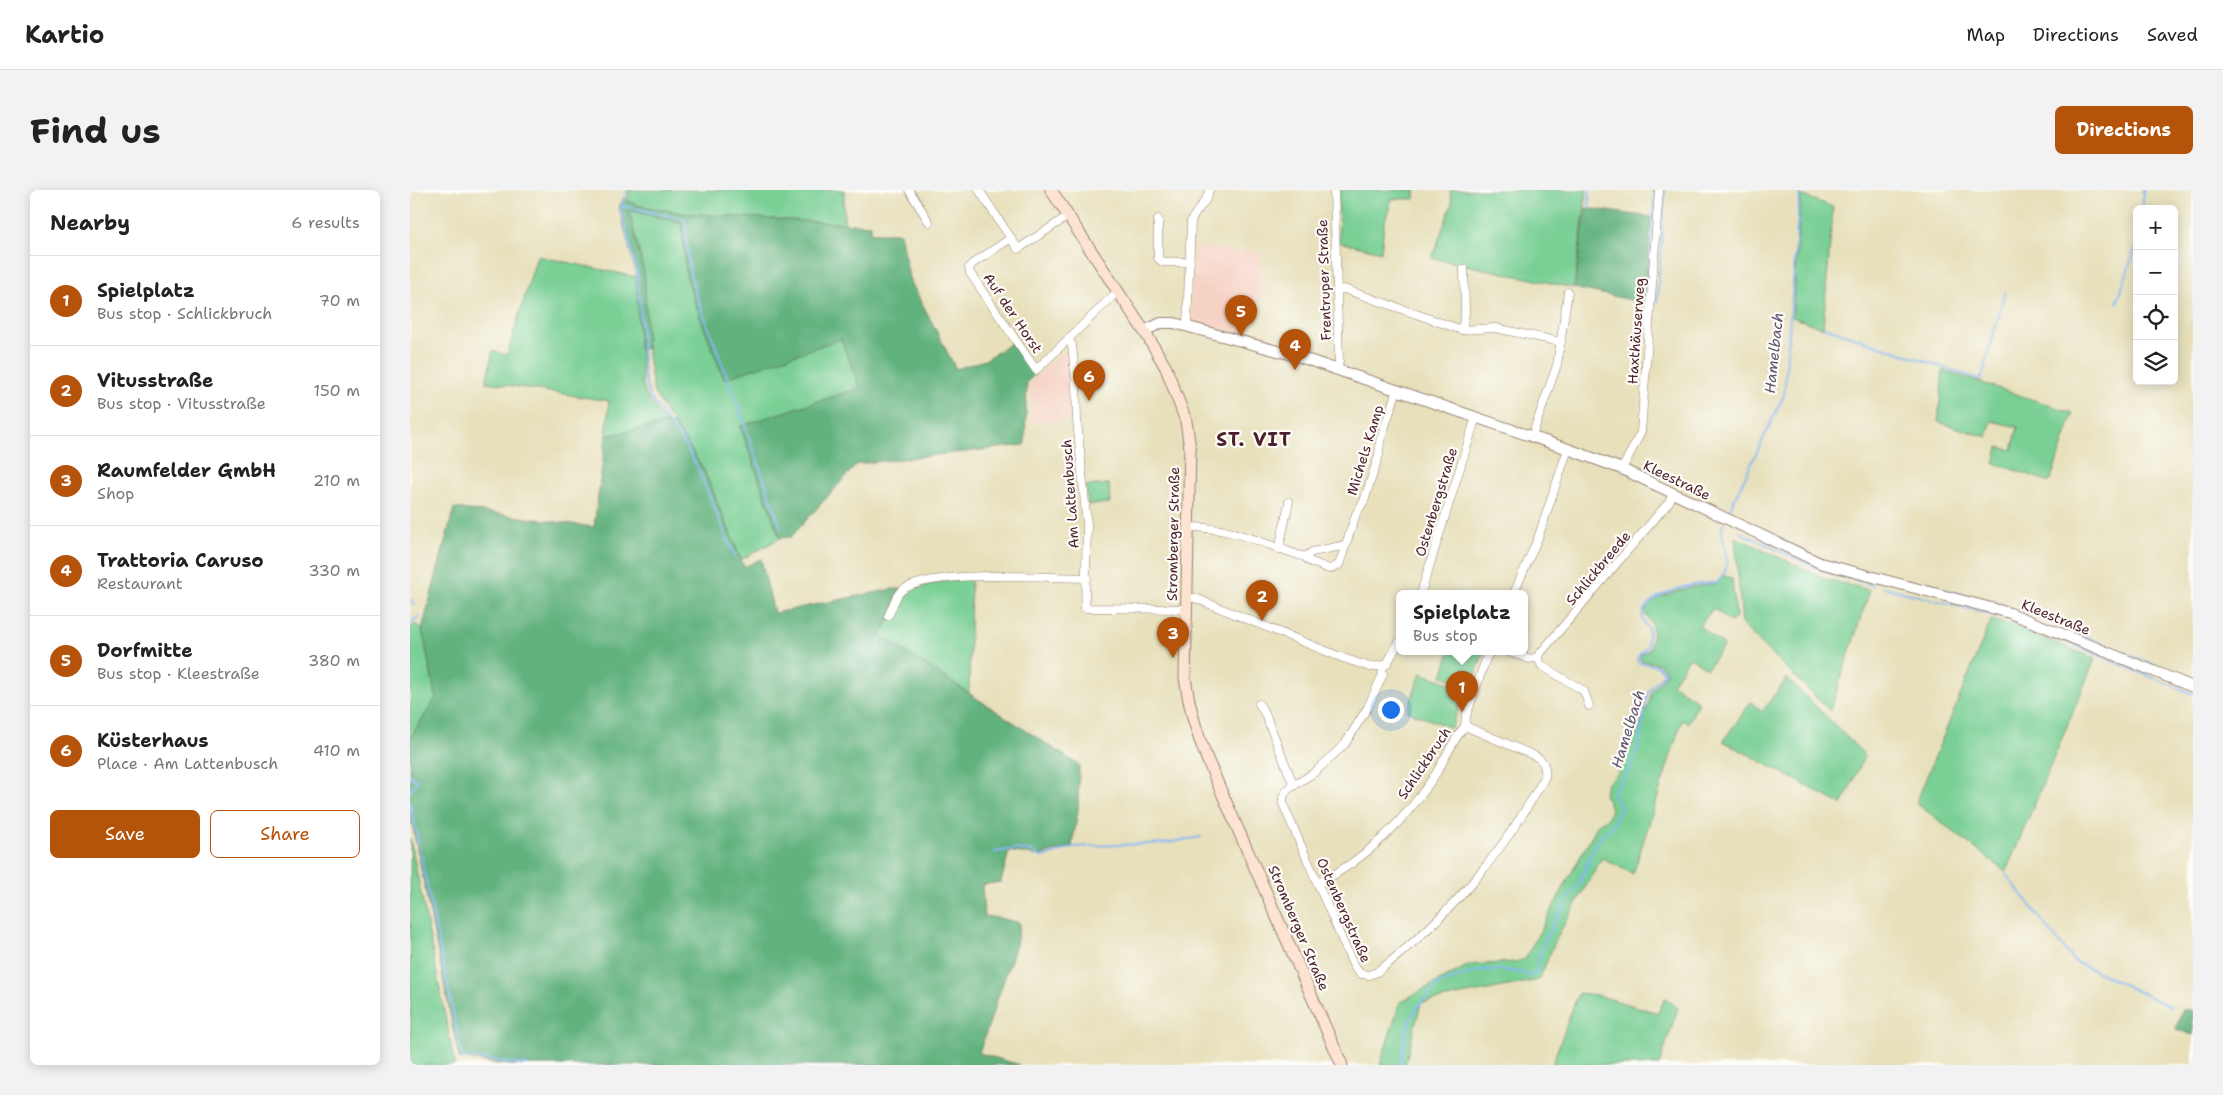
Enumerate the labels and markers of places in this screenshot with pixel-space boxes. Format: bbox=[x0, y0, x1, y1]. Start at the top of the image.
pin: 5 bbox=[1225, 295, 1257, 336]
pin: 4 bbox=[1279, 329, 1311, 370]
pin: 6 bbox=[1073, 360, 1105, 401]
pin: 2 bbox=[1246, 580, 1278, 621]
pin: 3 bbox=[1157, 617, 1189, 658]
pin: 1 bbox=[1446, 671, 1478, 712]

